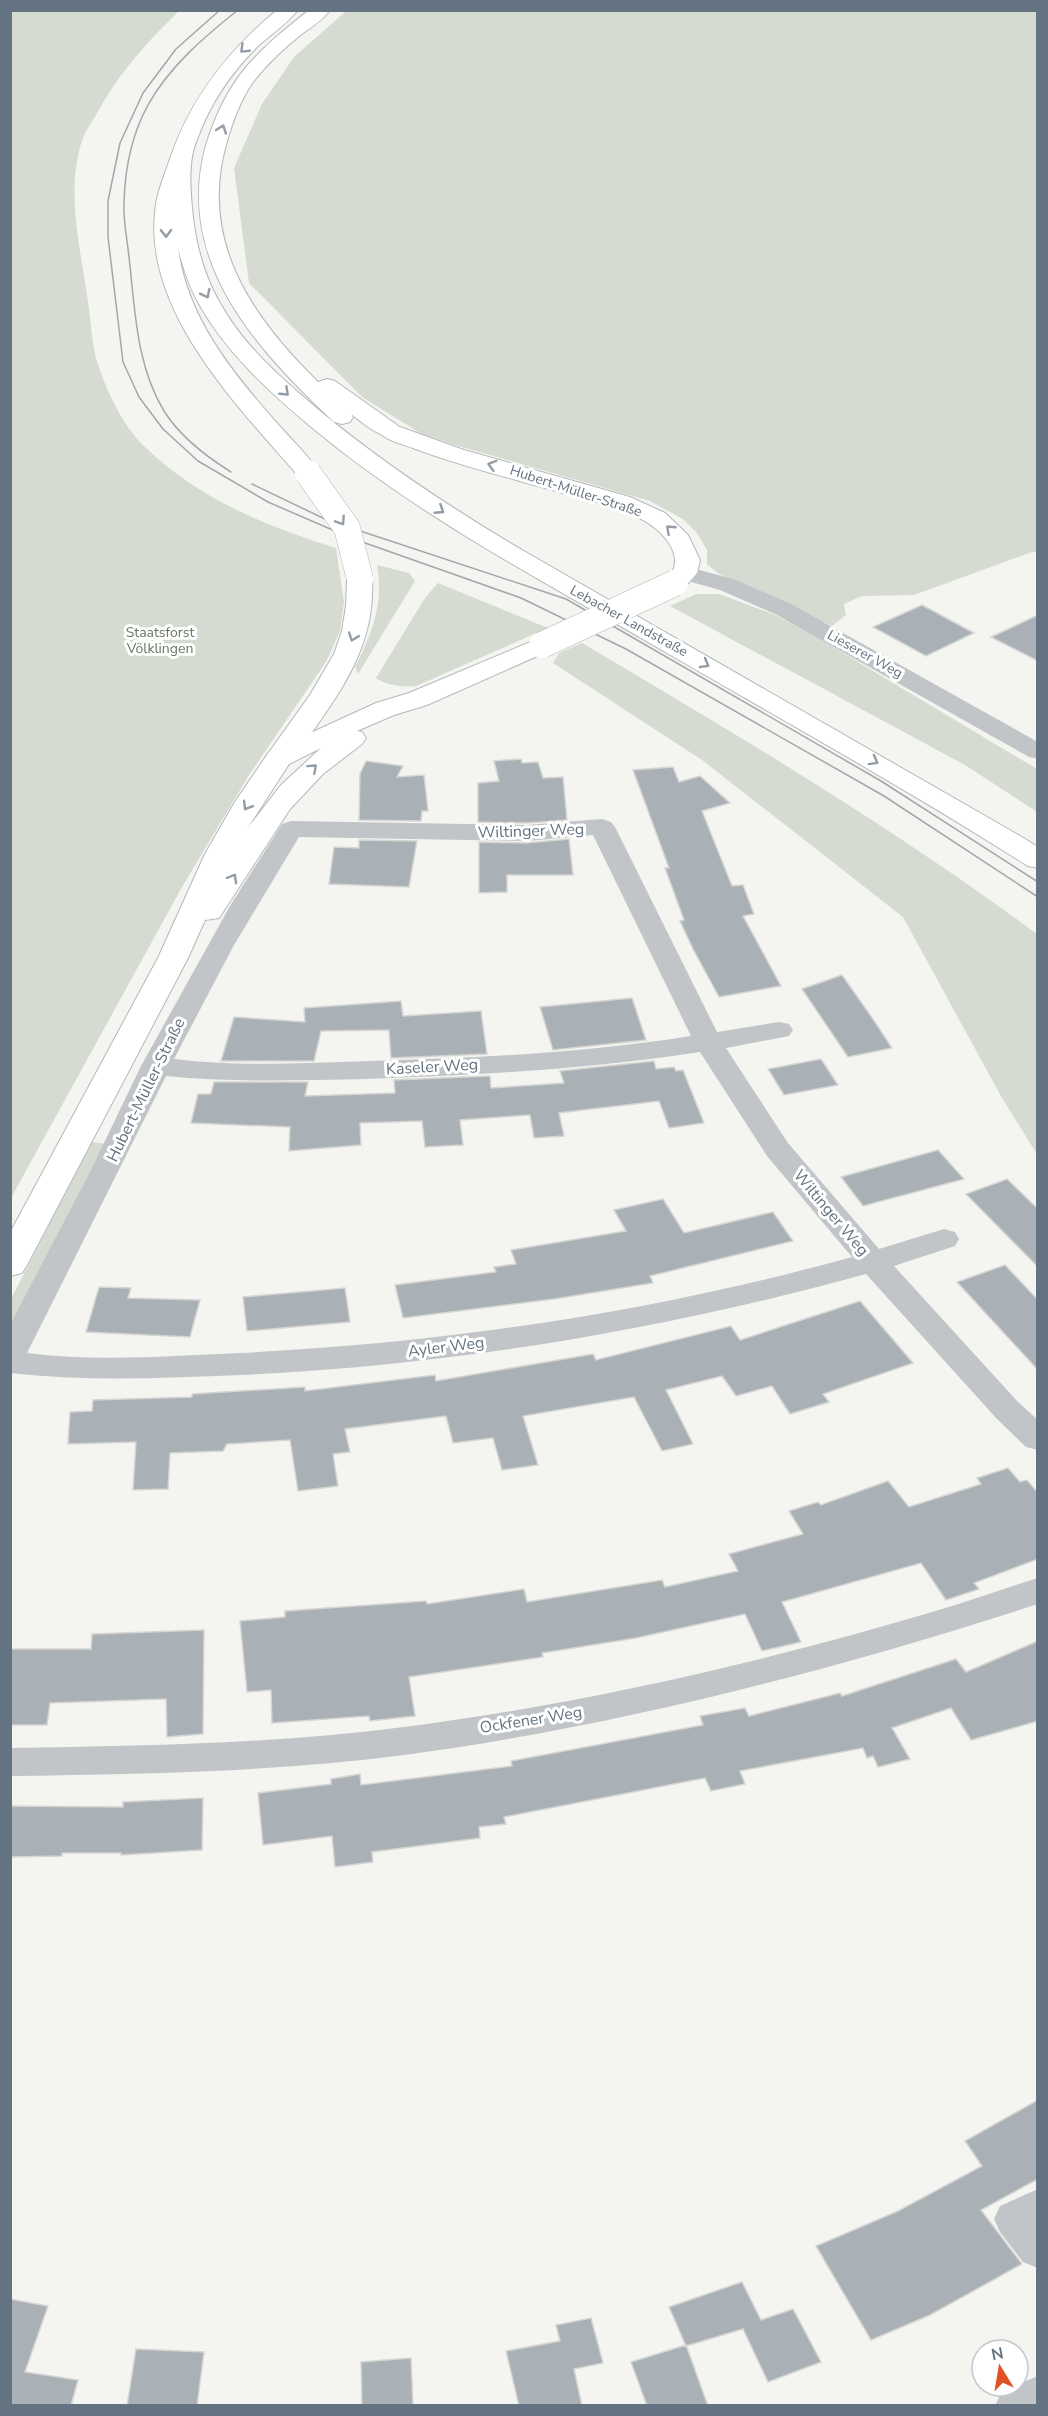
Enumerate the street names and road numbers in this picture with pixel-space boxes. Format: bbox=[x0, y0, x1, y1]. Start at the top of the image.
street label: Hubert-Müller-Straße bbox=[507, 461, 645, 521]
street label: Lebacher Landstraße bbox=[567, 581, 691, 661]
street label: Lieserer Weg bbox=[824, 625, 906, 683]
street label: Wiltinger Weg bbox=[477, 818, 585, 844]
street label: Hubert-Müller-Straße bbox=[102, 1014, 190, 1166]
street label: Kaseler Weg bbox=[385, 1054, 479, 1080]
street label: Wiltinger Weg bbox=[788, 1165, 874, 1261]
street label: Ayler Weg bbox=[406, 1331, 486, 1363]
street label: Ockfener Weg bbox=[478, 1701, 584, 1739]

